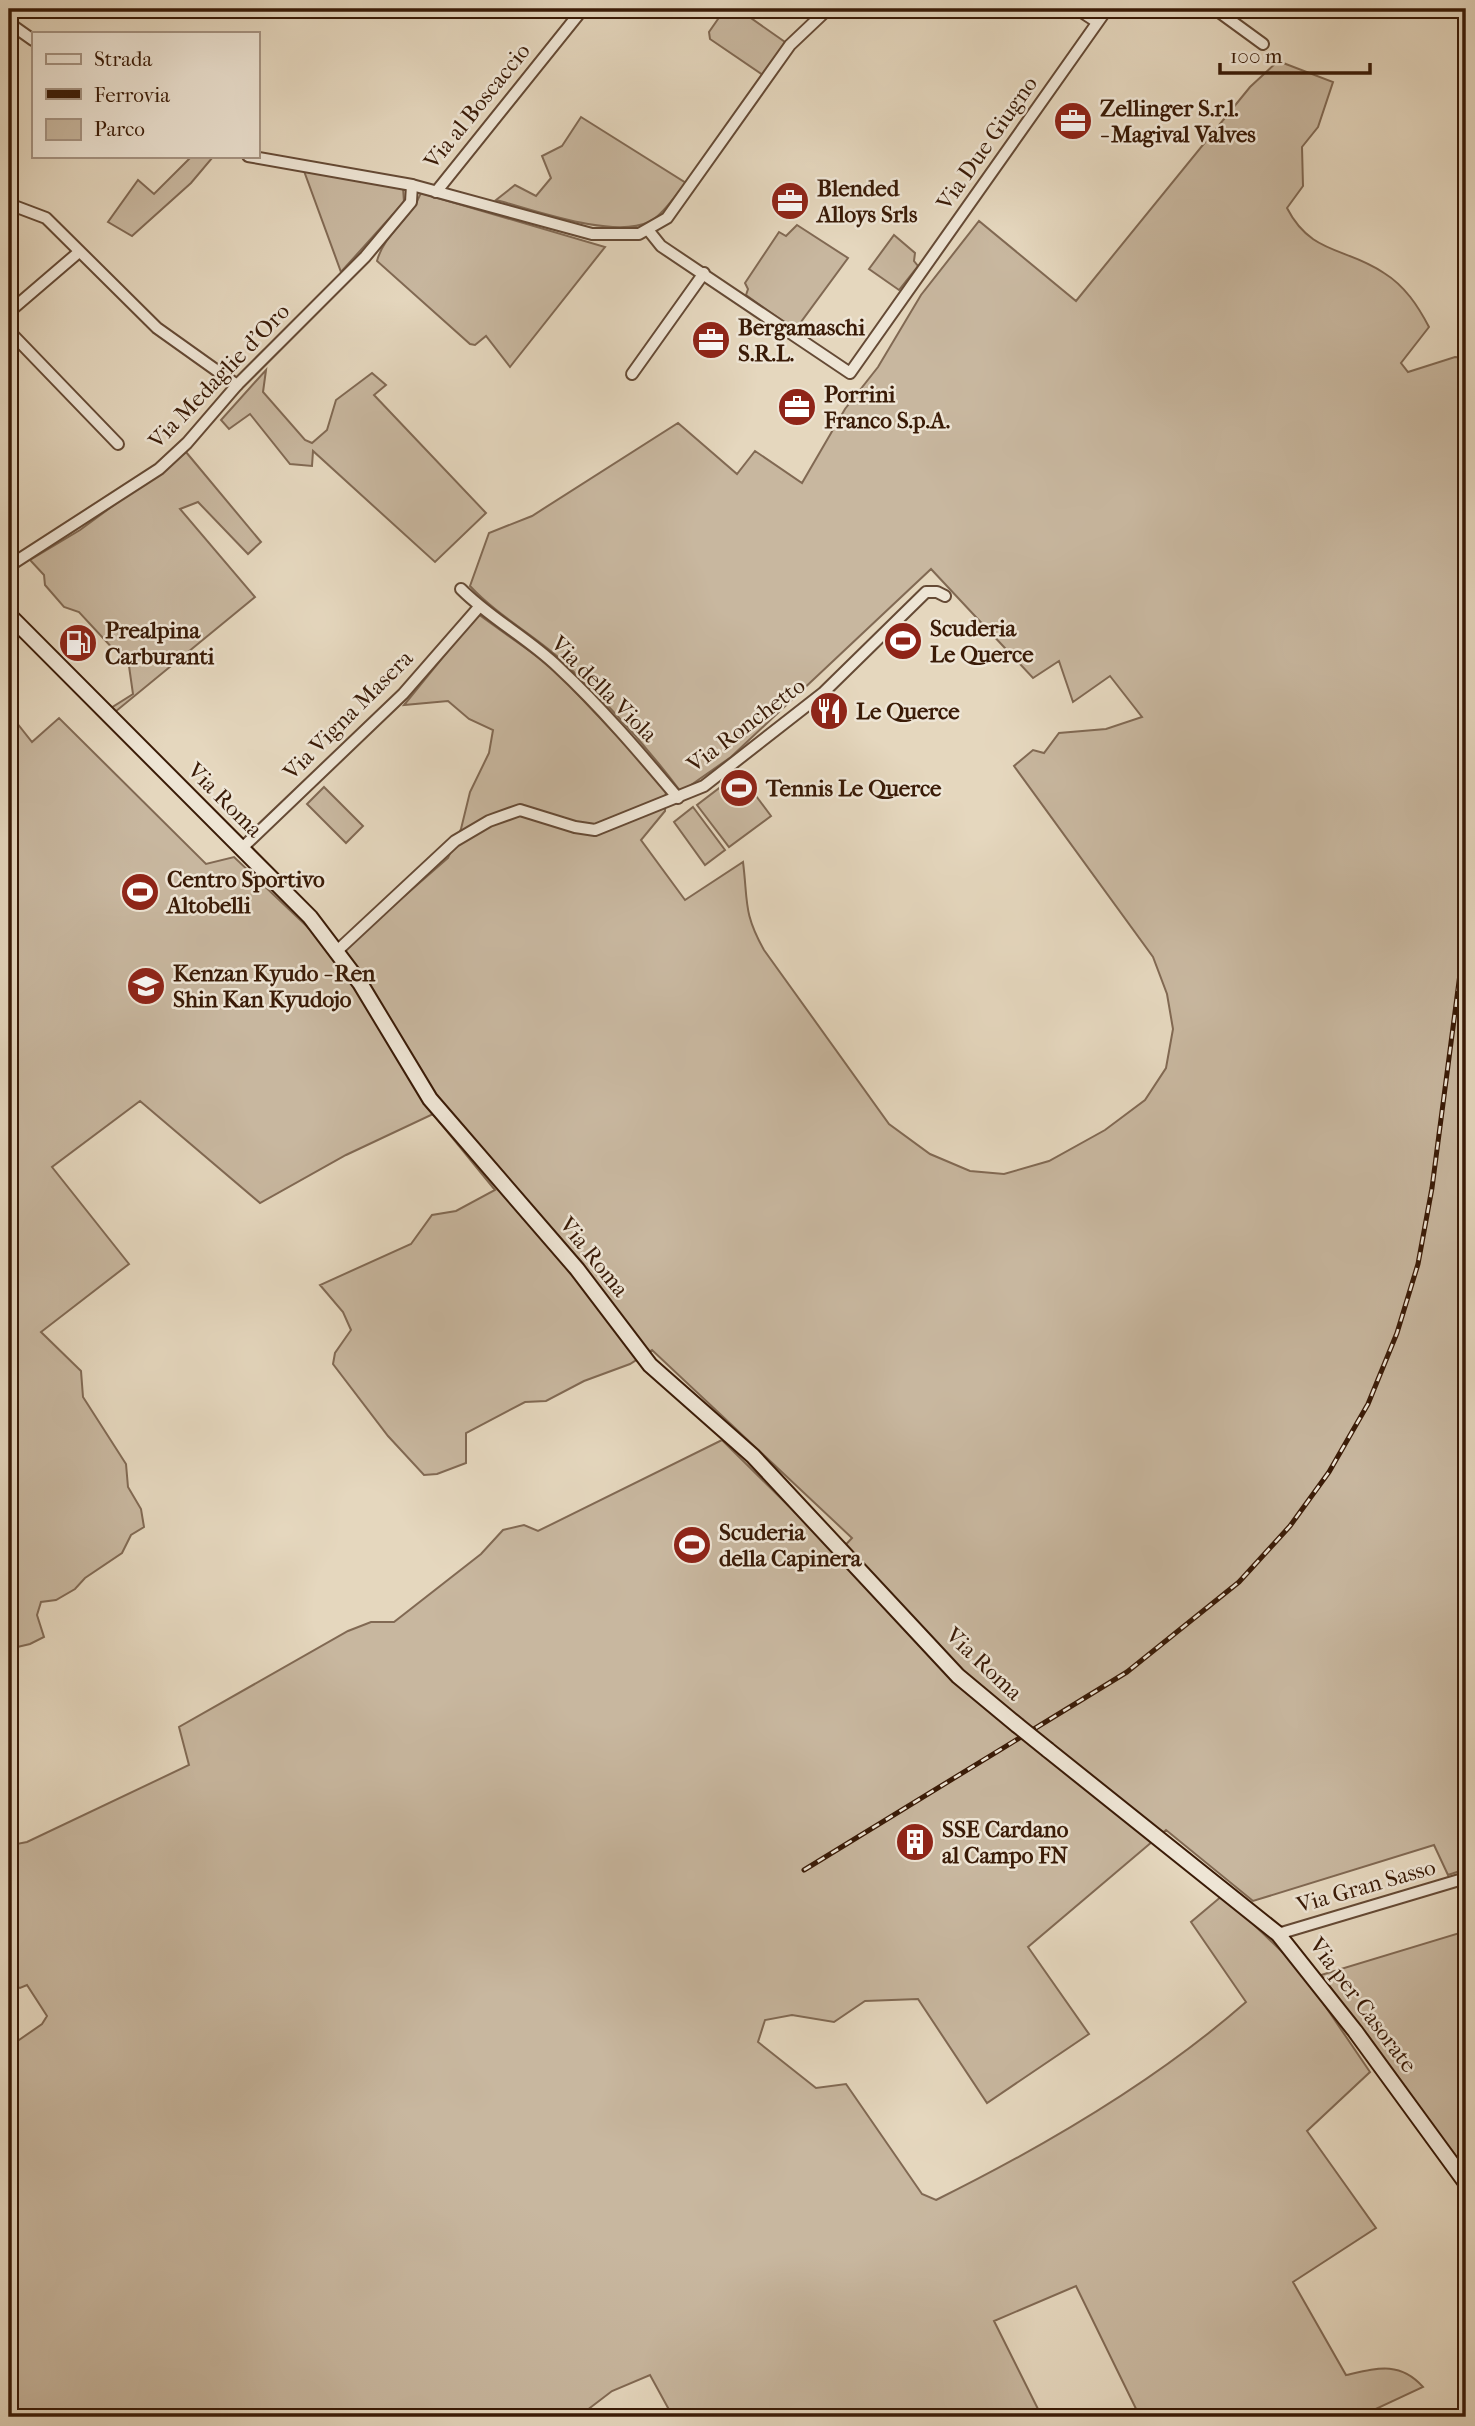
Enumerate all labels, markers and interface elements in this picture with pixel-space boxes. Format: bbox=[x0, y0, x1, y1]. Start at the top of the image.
legend bbox=[32, 32, 259, 158]
scale bar bbox=[1220, 32, 1370, 76]
street label: Via al Boscaccio bbox=[418, 38, 536, 175]
text: 100 m bbox=[1230, 44, 1283, 68]
text: Strada bbox=[94, 47, 152, 71]
street label: Via Due Giugno bbox=[930, 71, 1043, 216]
text: Ferrovia bbox=[94, 83, 170, 107]
place label: Zellinger S.r.l. - Magival Valves bbox=[1100, 95, 1256, 148]
office icon: Zellinger S.r.l. - Magival Valves bbox=[1052, 100, 1094, 142]
text: Parco bbox=[94, 117, 145, 141]
place label: Blended Alloys Srls bbox=[815, 175, 918, 228]
office icon: Blended Alloys Srls bbox=[769, 180, 811, 222]
street label: Via Medaglie d'Oro bbox=[142, 298, 295, 455]
place label: Bergamaschi S.R.L. bbox=[738, 314, 865, 367]
office icon: Bergamaschi S.R.L. bbox=[690, 319, 732, 361]
place label: Porrini Franco S.p.A. bbox=[823, 381, 950, 434]
office icon: Porrini Franco S.p.A. bbox=[776, 386, 818, 428]
place label: Scuderia Le Querce bbox=[930, 615, 1034, 668]
place label: Prealpina Carburanti bbox=[105, 617, 215, 670]
sports icon: Scuderia Le Querce bbox=[882, 620, 924, 662]
fuel station icon: Prealpina Carburanti bbox=[57, 622, 99, 664]
street label: Via della Viola bbox=[544, 629, 663, 748]
street label: Via Vigna Masera bbox=[277, 644, 419, 786]
street label: Via Ronchetto bbox=[681, 672, 810, 779]
restaurant icon: Le Querce bbox=[808, 690, 850, 732]
place label: Le Querce bbox=[856, 698, 960, 725]
street label: Via Roma bbox=[181, 756, 268, 843]
sports icon: Tennis Le Querce bbox=[718, 767, 760, 809]
place label: Tennis Le Querce bbox=[765, 775, 942, 802]
place label: Centro Sportivo Altobelli bbox=[165, 866, 325, 919]
sports icon: Centro Sportivo Altobelli bbox=[119, 871, 161, 913]
place label: Kenzan Kyudo - Ren Shin Kan Kyudojo bbox=[173, 960, 376, 1013]
school or university icon: Kenzan Kyudo - Ren Shin Kan Kyudojo bbox=[125, 965, 167, 1007]
street label: Via Roma bbox=[553, 1211, 635, 1303]
place label: Scuderia della Capinera bbox=[719, 1519, 863, 1572]
sports icon: Scuderia della Capinera bbox=[671, 1524, 713, 1566]
street label: Via Roma bbox=[939, 1621, 1028, 1707]
place label: SSE Cardano al Campo FN bbox=[942, 1816, 1069, 1869]
building icon: SSE Cardano al Campo FN bbox=[894, 1821, 936, 1863]
street label: Via Gran Sasso bbox=[1292, 1853, 1439, 1919]
street label: Via per Casorate bbox=[1303, 1931, 1423, 2078]

